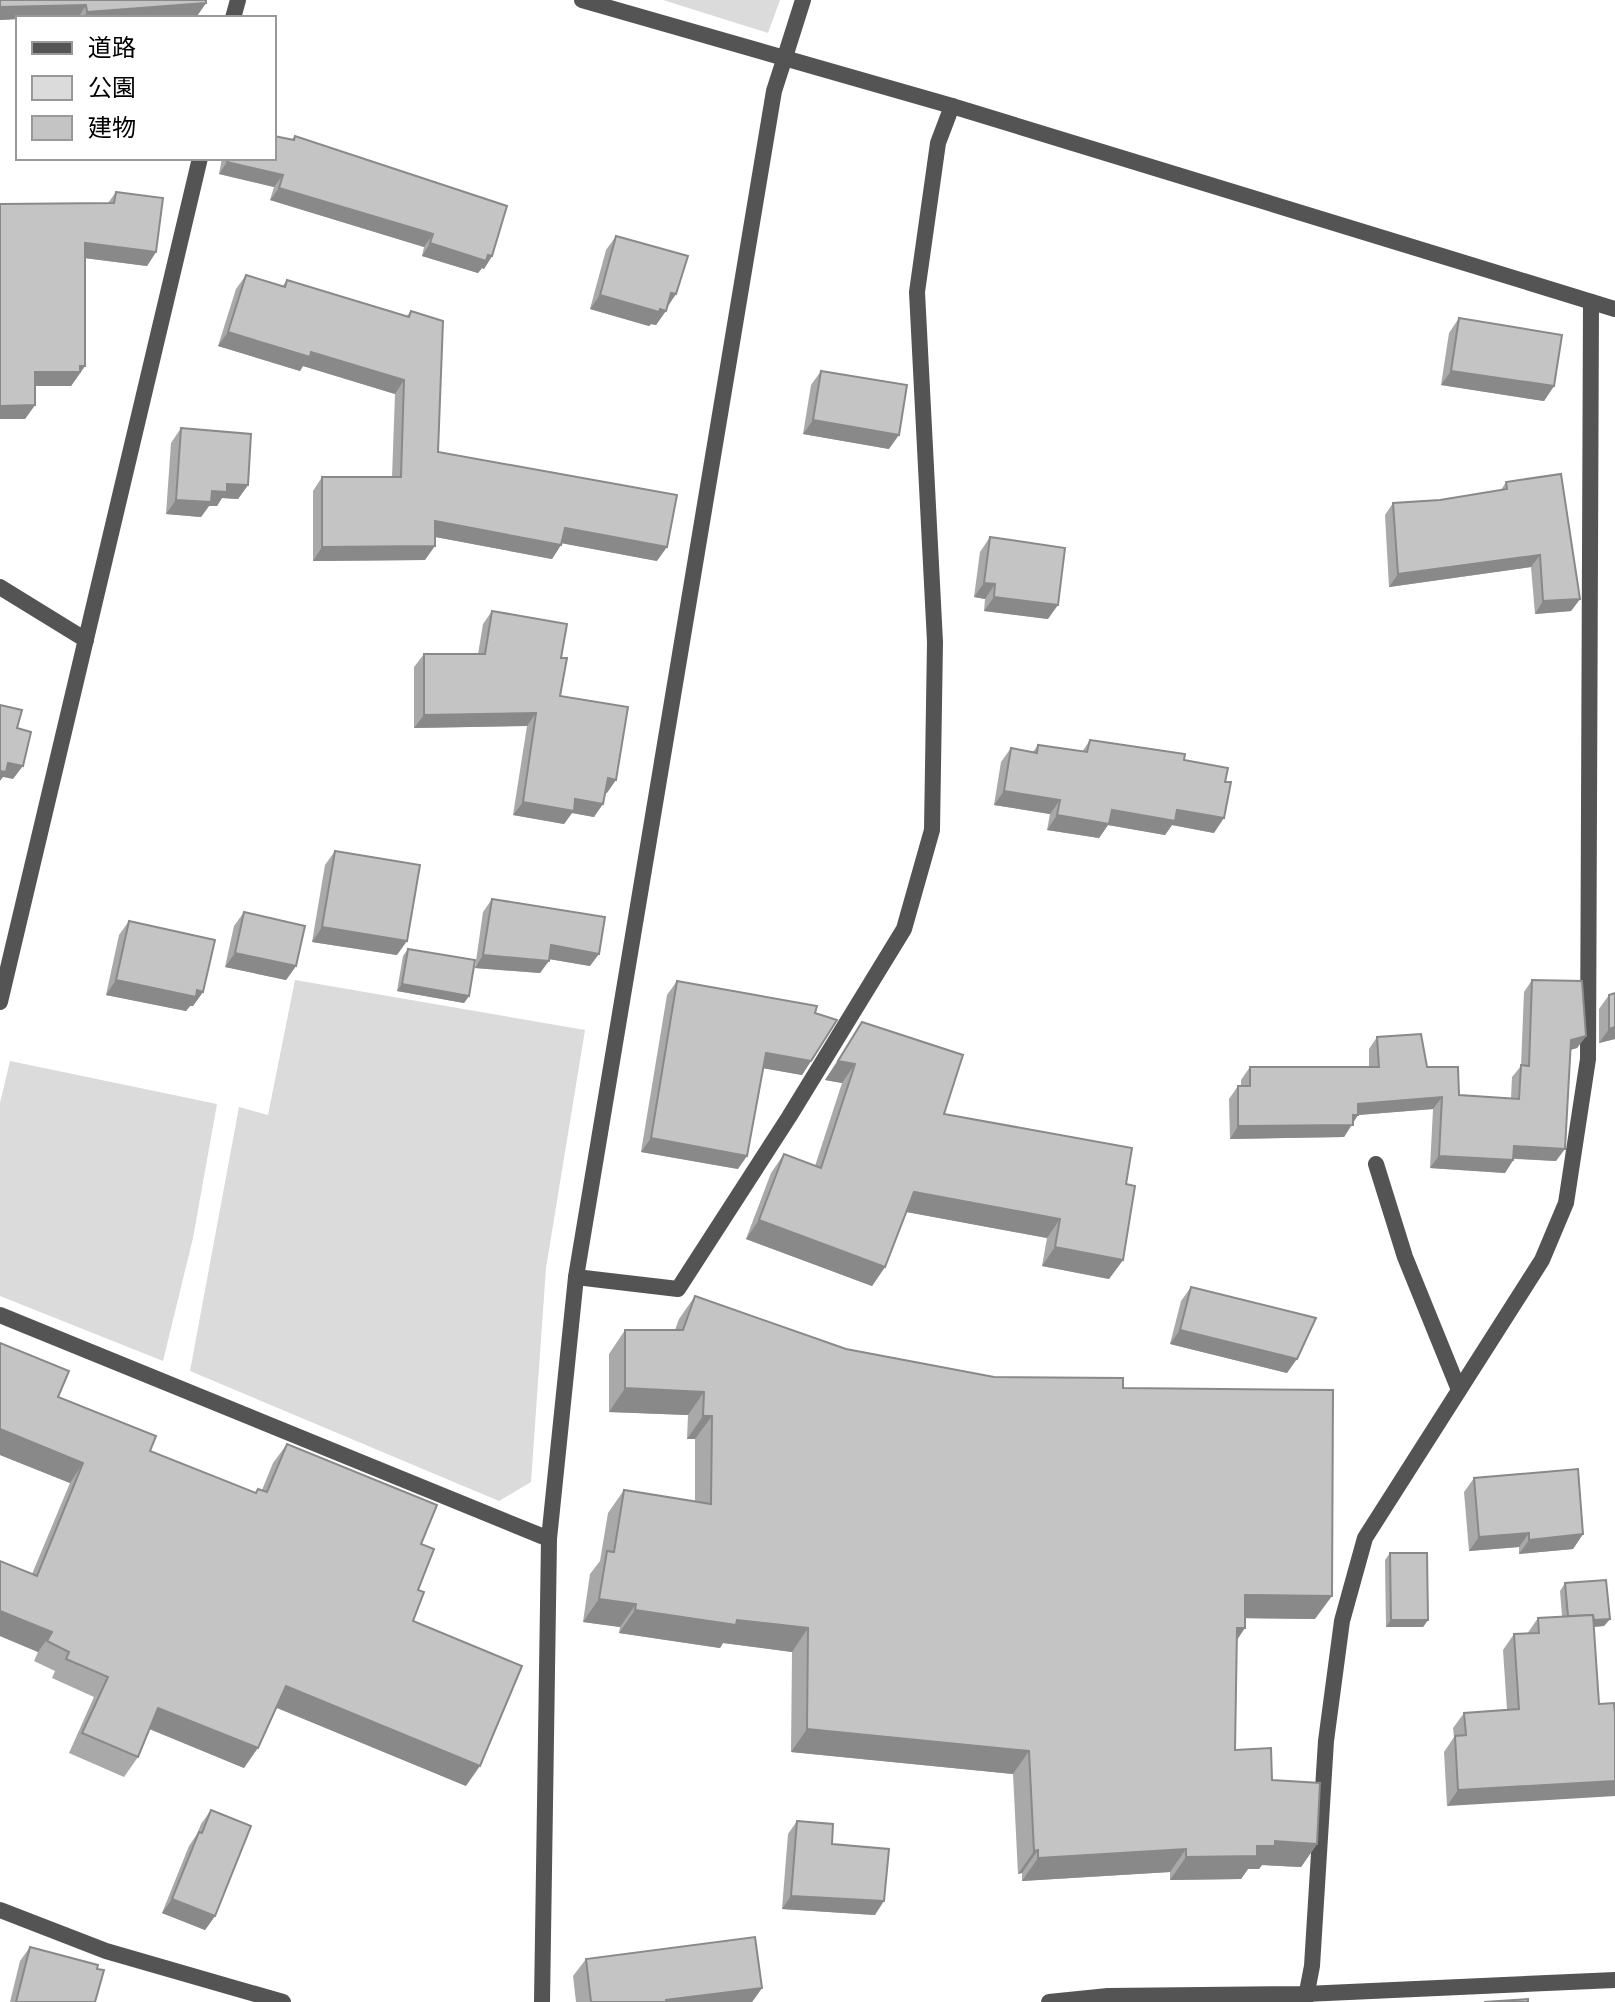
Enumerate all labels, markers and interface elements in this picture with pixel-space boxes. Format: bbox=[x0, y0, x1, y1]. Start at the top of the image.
legend bbox=[16, 16, 276, 160]
text: 道路 bbox=[88, 31, 136, 64]
text: 公園 bbox=[88, 71, 136, 104]
text: 建物 bbox=[88, 111, 136, 144]

